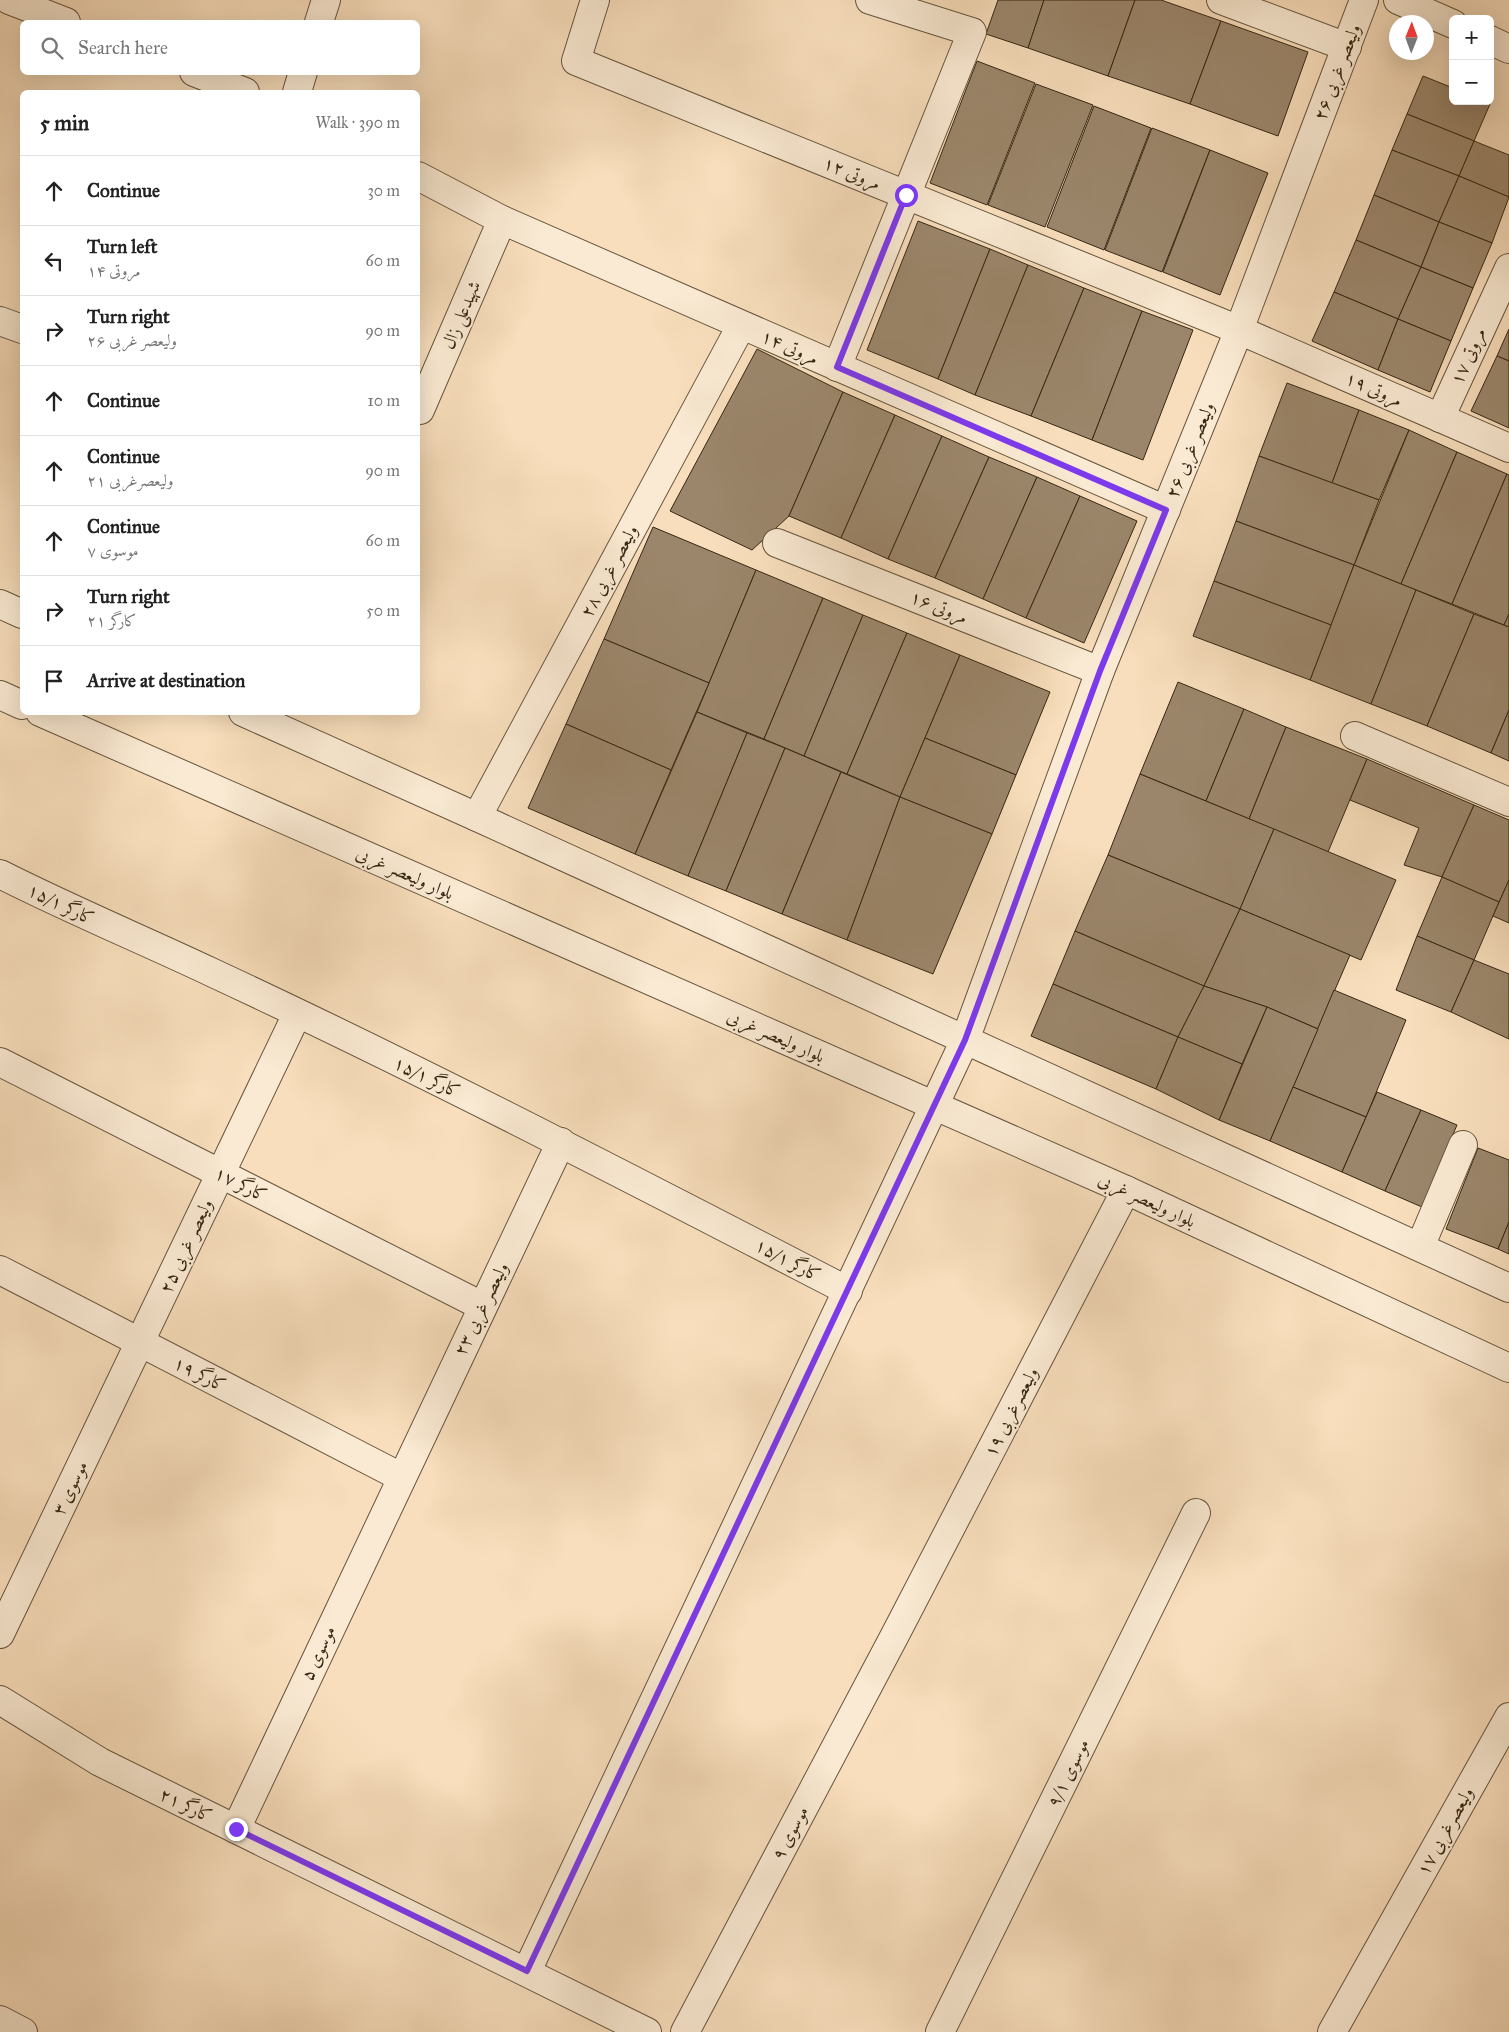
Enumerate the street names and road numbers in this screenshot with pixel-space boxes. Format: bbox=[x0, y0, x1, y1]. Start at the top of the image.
street label: ولیعصر غربی ۲۶ bbox=[1309, 21, 1367, 124]
street label: مروتی ۱۲ bbox=[819, 152, 884, 196]
street label: شهیدعلی زال bbox=[437, 277, 487, 353]
street label: مروتی ۱۷ bbox=[1445, 324, 1492, 389]
street label: مروتی ۱۴ bbox=[757, 325, 822, 371]
street label: مروتی ۱۹ bbox=[1341, 367, 1406, 413]
street label: ولیعصر غربی ۲۶ bbox=[1161, 399, 1221, 502]
street label: ولیعصر غربی ۲۸ bbox=[576, 521, 644, 622]
street label: مروتی ۱۶ bbox=[906, 586, 971, 630]
street label: بلوار ولیعصر غربی bbox=[352, 842, 457, 906]
street label: کارگر ۱۵/۱ bbox=[24, 878, 98, 930]
street label: بلوار ولیعصر غربی bbox=[723, 1005, 828, 1069]
street label: کارگر ۱۵/۱ bbox=[390, 1051, 464, 1103]
street label: کارگر ۱۷ bbox=[211, 1161, 271, 1207]
street label: بلوار ولیعصر غربی bbox=[1094, 1168, 1199, 1234]
street label: ولیعصر غربی ۲۵ bbox=[155, 1195, 219, 1297]
street label: کارگر ۱۵/۱ bbox=[751, 1233, 825, 1286]
street label: ولیعصر غربی ۲۳ bbox=[449, 1259, 515, 1360]
street label: کارگر ۱۹ bbox=[170, 1351, 230, 1397]
street label: ولیعصرغربی ۱۹ bbox=[979, 1364, 1045, 1461]
street label: موسوی ۳ bbox=[47, 1457, 93, 1519]
street label: موسوی ۵ bbox=[296, 1622, 340, 1684]
street label: موسوی ۹/۱ bbox=[1042, 1735, 1094, 1811]
street label: کارگر ۲۱ bbox=[156, 1782, 216, 1827]
street label: ولیعصرغربی ۱۷ bbox=[1412, 1783, 1480, 1880]
street label: موسوی ۹ bbox=[767, 1802, 813, 1864]

